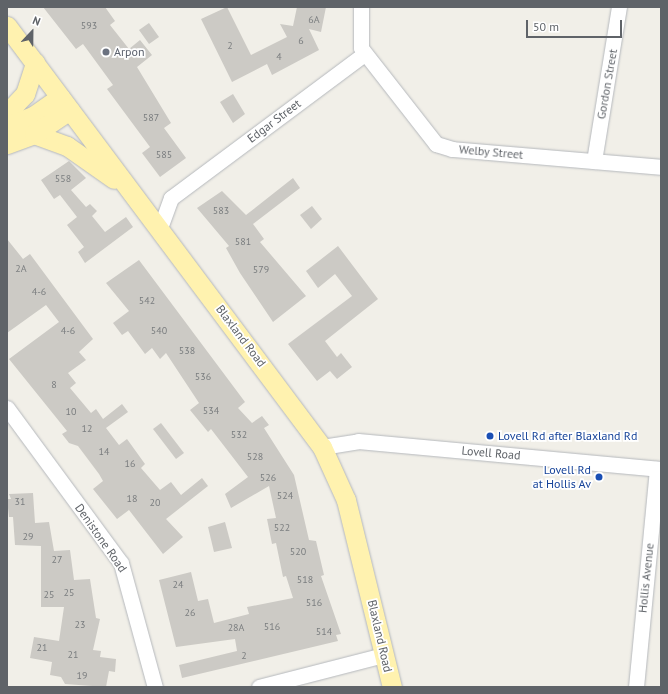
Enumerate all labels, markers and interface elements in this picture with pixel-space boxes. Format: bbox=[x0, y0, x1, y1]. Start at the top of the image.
north arrow bbox=[12, 12, 52, 52]
scale bar bbox=[528, 12, 624, 38]
text: N bbox=[31, 13, 42, 29]
house number: 6A bbox=[308, 14, 320, 26]
text: 50 m bbox=[533, 19, 559, 34]
house number: 593 bbox=[81, 20, 97, 32]
house number: 6 bbox=[298, 35, 304, 47]
house number: 2 bbox=[227, 40, 233, 52]
place label: Arpon bbox=[114, 45, 145, 59]
marker: Arpon bbox=[101, 47, 111, 57]
street label: Gordon Street bbox=[594, 48, 620, 120]
house number: 4 bbox=[276, 51, 282, 63]
street label: Edgar Street bbox=[244, 96, 304, 146]
house number: 587 bbox=[143, 112, 159, 124]
street label: Welby Street bbox=[458, 142, 524, 162]
house number: 585 bbox=[156, 149, 172, 161]
house number: 558 bbox=[55, 173, 71, 185]
house number: 583 bbox=[213, 205, 229, 217]
house number: 581 bbox=[235, 236, 251, 248]
house number: 2A bbox=[15, 263, 27, 275]
house number: 579 bbox=[253, 264, 269, 276]
house number: 4-6 bbox=[32, 286, 46, 298]
house number: 542 bbox=[139, 295, 155, 307]
street label: Blaxland Road bbox=[213, 302, 269, 370]
house number: 4-6 bbox=[61, 325, 75, 337]
house number: 540 bbox=[151, 325, 167, 337]
house number: 538 bbox=[179, 345, 195, 357]
house number: 536 bbox=[195, 371, 211, 383]
house number: 8 bbox=[51, 379, 57, 391]
house number: 534 bbox=[203, 405, 219, 417]
house number: 10 bbox=[66, 406, 76, 418]
house number: 12 bbox=[82, 423, 92, 435]
house number: 532 bbox=[231, 429, 247, 441]
place label: Lovell Rd after Blaxland Rd bbox=[498, 429, 637, 443]
marker: Lovell Rd after Blaxland Rd bbox=[485, 431, 495, 441]
street label: Lovell Road bbox=[461, 443, 521, 463]
house number: 14 bbox=[99, 446, 109, 458]
house number: 528 bbox=[247, 451, 263, 463]
house number: 16 bbox=[125, 458, 135, 470]
place label: Lovell Rd at Hollis Av bbox=[532, 463, 591, 491]
house number: 526 bbox=[260, 472, 276, 484]
marker: Lovell Rd at Hollis Av bbox=[594, 472, 604, 482]
house number: 524 bbox=[277, 490, 293, 502]
house number: 18 bbox=[127, 493, 137, 505]
house number: 31 bbox=[15, 496, 25, 508]
house number: 20 bbox=[150, 497, 160, 509]
street label: Denistone Road bbox=[72, 501, 130, 575]
house number: 522 bbox=[274, 522, 290, 534]
house number: 29 bbox=[23, 531, 33, 543]
street label: Hollis Avenue bbox=[635, 542, 657, 614]
house number: 520 bbox=[290, 546, 306, 558]
house number: 27 bbox=[52, 554, 62, 566]
house number: 518 bbox=[297, 574, 313, 586]
house number: 24 bbox=[173, 579, 183, 591]
house number: 25 bbox=[64, 587, 74, 599]
house number: 25 bbox=[44, 589, 54, 601]
house number: 516 bbox=[306, 597, 322, 609]
street label: Blaxland Road bbox=[365, 598, 395, 674]
house number: 26 bbox=[185, 607, 195, 619]
house number: 23 bbox=[75, 619, 85, 631]
house number: 516 bbox=[264, 621, 280, 633]
house number: 28A bbox=[228, 622, 244, 634]
house number: 514 bbox=[316, 626, 332, 638]
house number: 21 bbox=[37, 642, 47, 654]
house number: 21 bbox=[68, 649, 78, 661]
house number: 2 bbox=[241, 650, 247, 662]
house number: 19 bbox=[77, 670, 87, 682]

